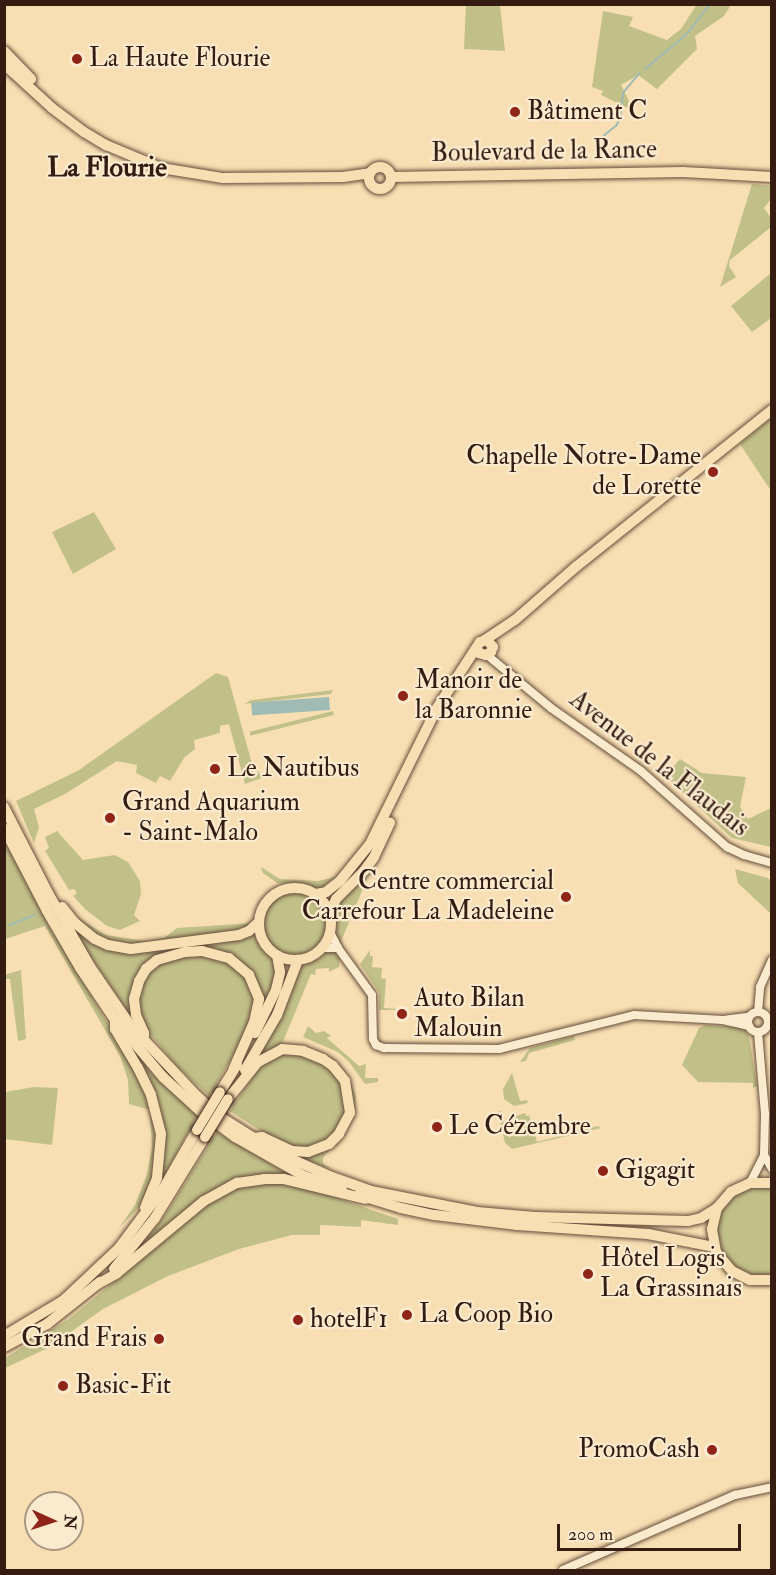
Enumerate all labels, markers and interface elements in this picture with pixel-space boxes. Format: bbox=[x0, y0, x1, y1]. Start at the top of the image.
place label: La Haute Flourie bbox=[89, 43, 270, 75]
marker: La Haute Flourie bbox=[70, 52, 84, 66]
place label: Bâtiment C bbox=[527, 96, 647, 128]
marker: Bâtiment C bbox=[508, 105, 522, 119]
street label: Boulevard de la Rance bbox=[431, 134, 657, 170]
district label: La Flourie bbox=[47, 151, 167, 185]
place label: Chapelle Notre-Dame de Lorette bbox=[466, 441, 701, 502]
marker: Chapelle Notre-Dame de Lorette bbox=[706, 465, 720, 479]
place label: Manoir de la Baronnie bbox=[415, 665, 532, 726]
street label: Avenue de la Flaudais bbox=[563, 684, 755, 844]
marker: Manoir de la Baronnie bbox=[396, 689, 410, 703]
place label: Le Nautibus bbox=[227, 753, 359, 785]
marker: Le Nautibus bbox=[208, 762, 222, 776]
place label: Grand Aquarium - Saint-Malo bbox=[122, 787, 300, 849]
marker: Grand Aquarium - Saint-Malo bbox=[103, 811, 117, 825]
place label: Centre commercial Carrefour La Madeleine bbox=[302, 866, 554, 928]
marker: Centre commercial Carrefour La Madeleine bbox=[559, 890, 573, 904]
place label: Auto Bilan Malouin bbox=[414, 983, 525, 1044]
marker: Auto Bilan Malouin bbox=[395, 1007, 409, 1021]
place label: Le Cézembre bbox=[449, 1111, 591, 1143]
marker: Le Cézembre bbox=[430, 1120, 444, 1134]
place label: Gigagit bbox=[615, 1155, 695, 1187]
marker: Gigagit bbox=[596, 1164, 610, 1178]
place label: Hôtel Logis La Grassinais bbox=[600, 1243, 742, 1304]
marker: Hôtel Logis La Grassinais bbox=[581, 1267, 595, 1281]
place label: La Coop Bio bbox=[419, 1299, 553, 1331]
place label: hotelF1 bbox=[310, 1304, 388, 1336]
marker: La Coop Bio bbox=[400, 1308, 414, 1322]
marker: hotelF1 bbox=[291, 1313, 305, 1327]
place label: Grand Frais bbox=[21, 1323, 147, 1355]
marker: Grand Frais bbox=[152, 1332, 166, 1346]
place label: Basic-Fit bbox=[75, 1370, 171, 1402]
marker: Basic-Fit bbox=[56, 1379, 70, 1393]
place label: PromoCash bbox=[578, 1434, 700, 1466]
marker: PromoCash bbox=[705, 1443, 719, 1457]
north arrow bbox=[24, 1491, 84, 1551]
scale bar bbox=[560, 1512, 744, 1550]
text: N bbox=[60, 1514, 80, 1530]
text: 200 m bbox=[568, 1523, 613, 1546]

